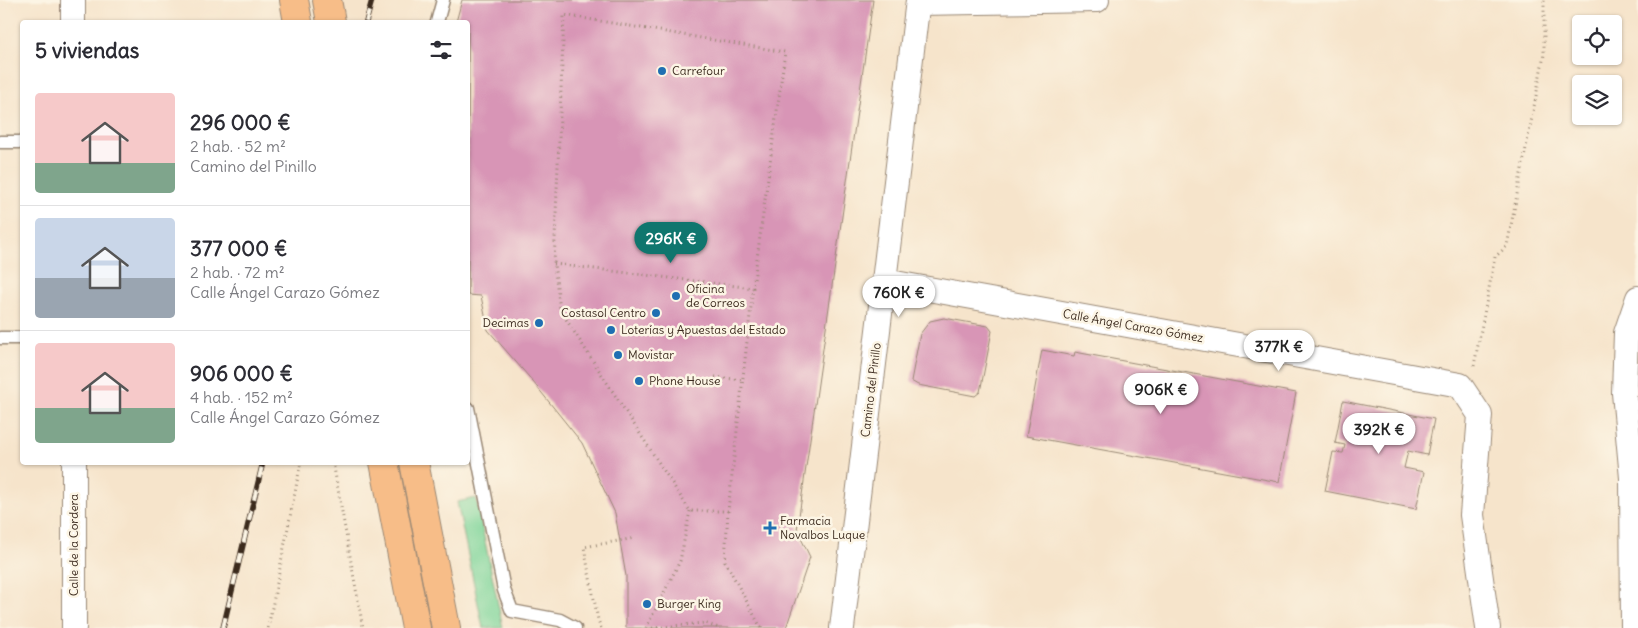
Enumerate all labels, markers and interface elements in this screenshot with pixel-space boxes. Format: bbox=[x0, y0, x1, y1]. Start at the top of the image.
map controls bbox=[1572, 15, 1622, 125]
button: locate bbox=[1572, 15, 1622, 65]
icon: filters bbox=[427, 36, 455, 64]
text: 5 viviendas bbox=[35, 37, 139, 64]
place label: Carrefour bbox=[672, 63, 725, 78]
marker: Carrefour bbox=[656, 65, 668, 77]
button: layers bbox=[1572, 75, 1622, 125]
text: 296 000 € bbox=[190, 109, 291, 136]
icon: home bbox=[75, 113, 135, 173]
text: 2 hab. · 52 m² bbox=[190, 136, 286, 156]
text: Camino del Pinillo bbox=[190, 156, 317, 176]
pin: 296K € bbox=[630, 222, 712, 264]
text: 296K € bbox=[645, 228, 697, 248]
text: 377 000 € bbox=[190, 235, 287, 262]
icon: home bbox=[75, 238, 135, 298]
text: 2 hab. · 72 m² bbox=[190, 262, 285, 282]
pin: 760K € bbox=[858, 276, 940, 318]
place label: Oficina de Correos bbox=[686, 281, 745, 310]
text: Calle Ángel Carazo Gómez bbox=[190, 282, 380, 302]
text: 760K € bbox=[873, 282, 925, 302]
marker: Oficina de Correos bbox=[670, 290, 682, 302]
place label: Costasol Centro bbox=[561, 305, 646, 320]
street label: Calle Ángel Carazo Gómez bbox=[1062, 306, 1205, 345]
marker: Costasol Centro bbox=[650, 307, 662, 319]
place label: Decimas bbox=[482, 315, 529, 330]
marker: Decimas bbox=[533, 317, 545, 329]
place label: Loterías y Apuestas del Estado bbox=[621, 322, 786, 337]
marker: Loterías y Apuestas del Estado bbox=[605, 324, 617, 336]
pin: 377K € bbox=[1238, 330, 1320, 372]
text: 377K € bbox=[1255, 336, 1303, 356]
street label: Camino del Pinillo bbox=[857, 342, 884, 438]
place label: Movistar bbox=[628, 347, 674, 362]
marker: Movistar bbox=[612, 349, 624, 361]
text: 906 000 € bbox=[190, 360, 293, 387]
icon: home bbox=[75, 363, 135, 423]
pin: 906K € bbox=[1120, 372, 1202, 415]
place label: Phone House bbox=[649, 373, 720, 388]
marker: Phone House bbox=[633, 375, 645, 387]
text: 906K € bbox=[1135, 379, 1187, 399]
text: 4 hab. · 152 m² bbox=[190, 387, 293, 407]
text: Calle Ángel Carazo Gómez bbox=[190, 407, 380, 427]
pin: 392K € bbox=[1338, 412, 1420, 455]
text: 392K € bbox=[1353, 419, 1405, 439]
street label: Calle de la Cordera bbox=[66, 494, 81, 596]
place label: Farmacia Novalbos Luque bbox=[780, 513, 865, 542]
marker: Farmacia Novalbos Luque bbox=[764, 522, 776, 534]
place label: Burger King bbox=[657, 596, 721, 611]
marker: Burger King bbox=[641, 598, 653, 610]

